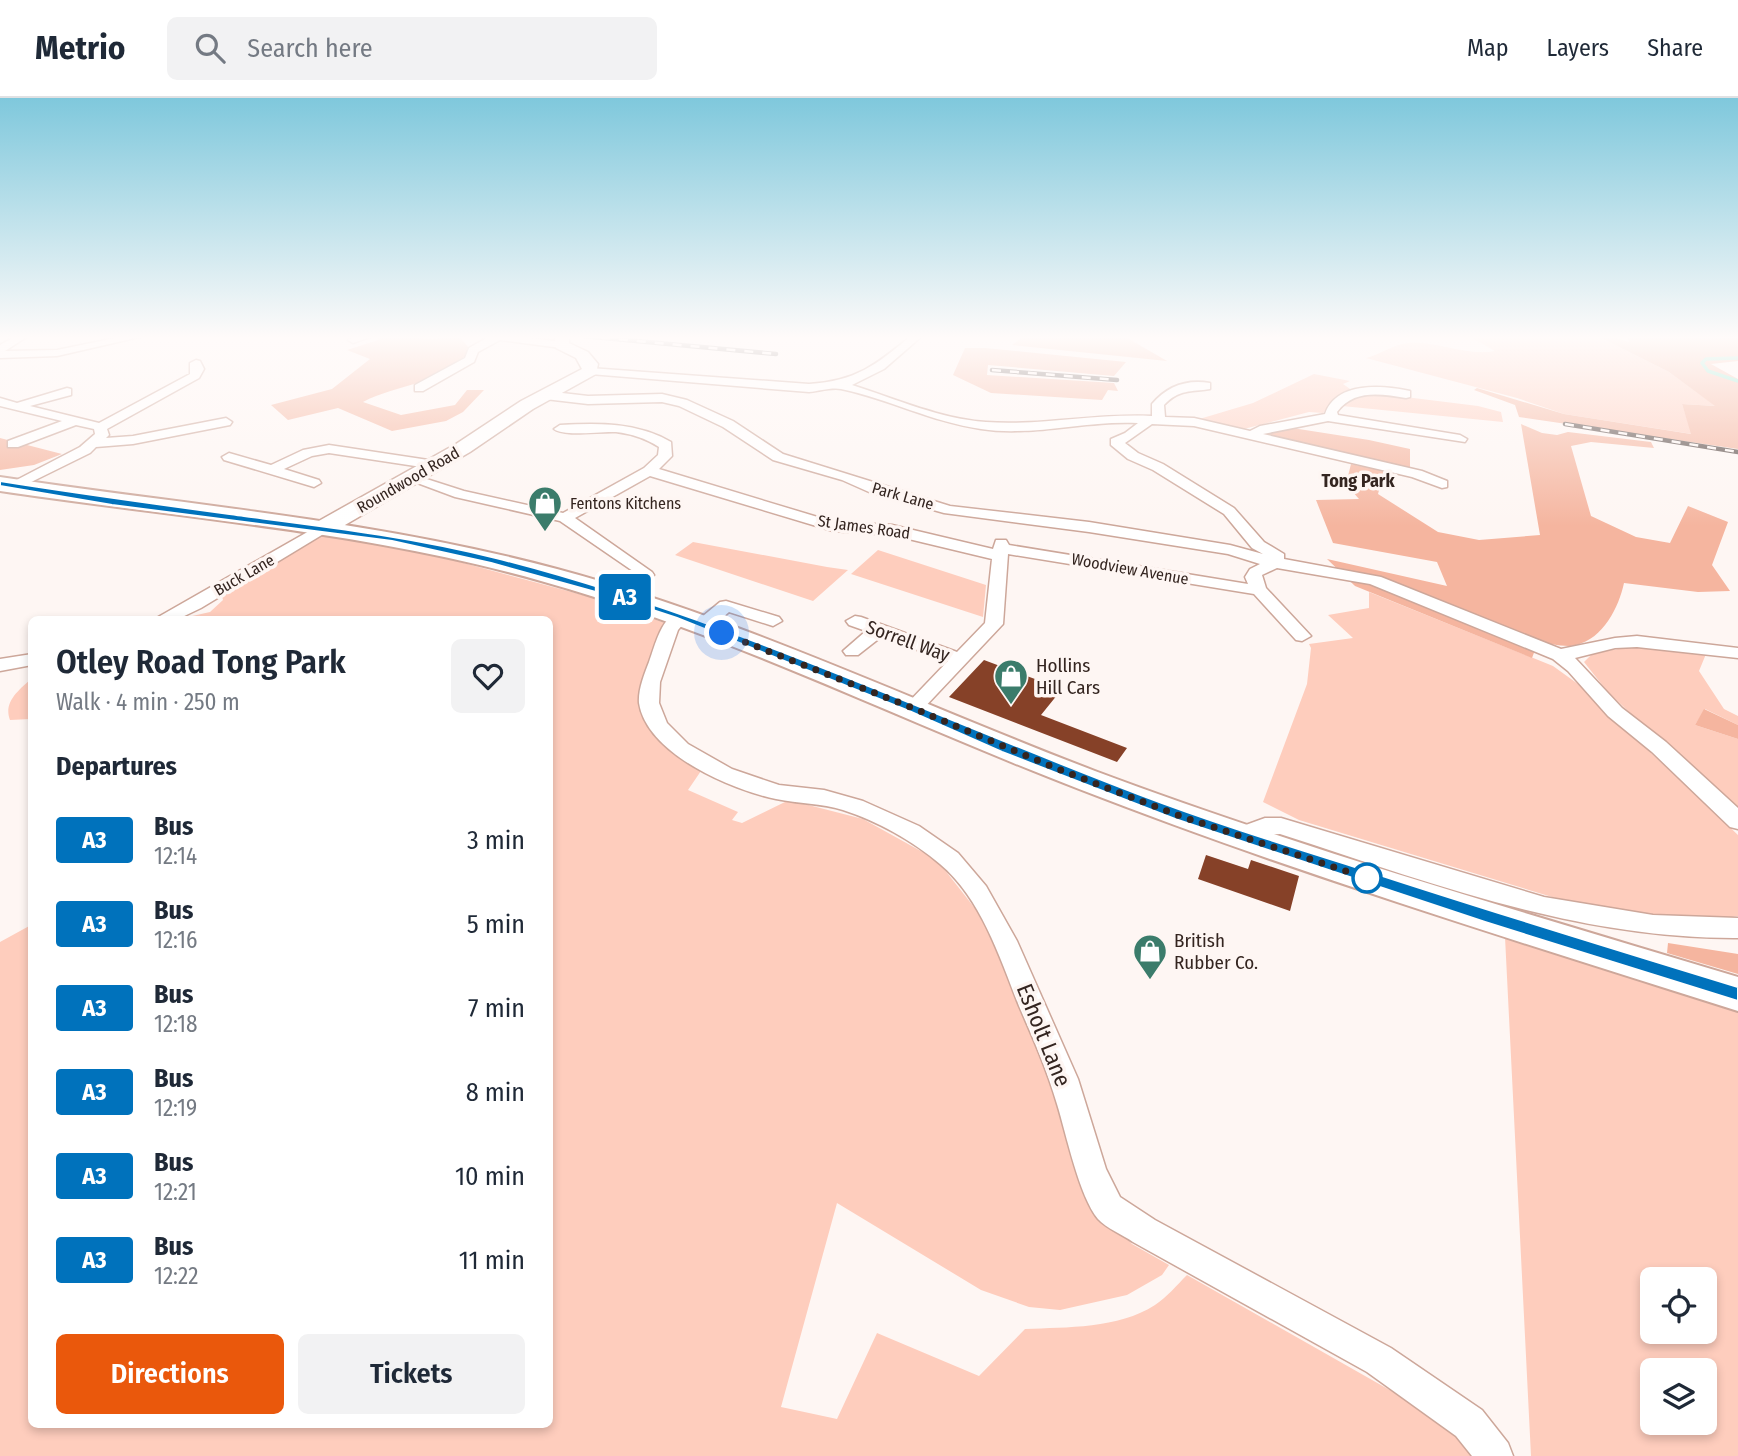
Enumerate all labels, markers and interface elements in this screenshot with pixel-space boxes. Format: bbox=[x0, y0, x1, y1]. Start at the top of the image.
search box bbox=[167, 17, 657, 80]
text: Metrio bbox=[35, 28, 125, 68]
icon: search bbox=[191, 29, 229, 67]
text: Search here bbox=[247, 33, 373, 64]
text: Map bbox=[1467, 34, 1509, 62]
text: Layers bbox=[1547, 34, 1609, 62]
text: Share bbox=[1647, 34, 1703, 62]
street label: Roundwood Road bbox=[353, 443, 463, 517]
district label: Tong Park bbox=[1321, 470, 1395, 492]
street label: Park Lane bbox=[870, 478, 936, 514]
shop icon: Fentons Kitchens bbox=[526, 484, 564, 533]
place label: Fentons Kitchens bbox=[570, 494, 681, 513]
street label: St James Road bbox=[817, 511, 911, 543]
street label: Woodview Avenue bbox=[1070, 549, 1190, 589]
street label: Buck Lane bbox=[211, 550, 278, 600]
line badge: A3 bbox=[594, 574, 656, 620]
text: A3 bbox=[613, 583, 637, 611]
your location bbox=[704, 615, 739, 650]
street label: Sorrell Way bbox=[863, 615, 953, 667]
button: heart bbox=[451, 639, 525, 713]
text: Otley Road Tong Park bbox=[56, 642, 346, 682]
place label: Hollins Hill Cars bbox=[1036, 654, 1100, 699]
shop icon: Hollins Hill Cars bbox=[992, 657, 1030, 706]
text: Walk · 4 min · 250 m bbox=[56, 688, 240, 716]
text: Departures bbox=[56, 751, 177, 782]
text: Bus bbox=[154, 811, 193, 842]
text: 3 min bbox=[467, 825, 525, 856]
text: A3 bbox=[82, 826, 107, 854]
text: 12:14 bbox=[154, 842, 197, 870]
unlabelled marker bbox=[1352, 863, 1382, 893]
text: Bus bbox=[154, 895, 193, 926]
text: 5 min bbox=[467, 909, 525, 940]
text: A3 bbox=[82, 910, 107, 938]
text: 12:16 bbox=[154, 926, 197, 954]
place label: British Rubber Co. bbox=[1174, 929, 1258, 974]
shop icon: British Rubber Co. bbox=[1131, 932, 1169, 981]
text: Bus bbox=[154, 979, 193, 1010]
street label: Esholt Lane bbox=[1011, 979, 1077, 1091]
text: 7 min bbox=[468, 993, 525, 1024]
text: A3 bbox=[82, 994, 107, 1022]
text: 12:18 bbox=[154, 1010, 198, 1038]
text: Bus bbox=[154, 1063, 193, 1094]
text: 8 min bbox=[466, 1077, 525, 1108]
text: A3 bbox=[82, 1078, 107, 1106]
text: 12:19 bbox=[154, 1094, 197, 1122]
text: Bus bbox=[154, 1147, 193, 1178]
text: 10 min bbox=[455, 1161, 525, 1192]
text: A3 bbox=[82, 1162, 107, 1190]
text: 12:21 bbox=[154, 1178, 197, 1206]
text: Bus bbox=[154, 1231, 193, 1262]
text: 11 min bbox=[459, 1245, 525, 1276]
text: A3 bbox=[82, 1246, 107, 1274]
text: 12:22 bbox=[154, 1262, 198, 1290]
map controls bbox=[1640, 1267, 1717, 1435]
button: locate bbox=[1640, 1267, 1717, 1344]
button: Directions bbox=[56, 1334, 284, 1414]
button: Tickets bbox=[298, 1334, 525, 1414]
button: layers bbox=[1640, 1358, 1717, 1435]

